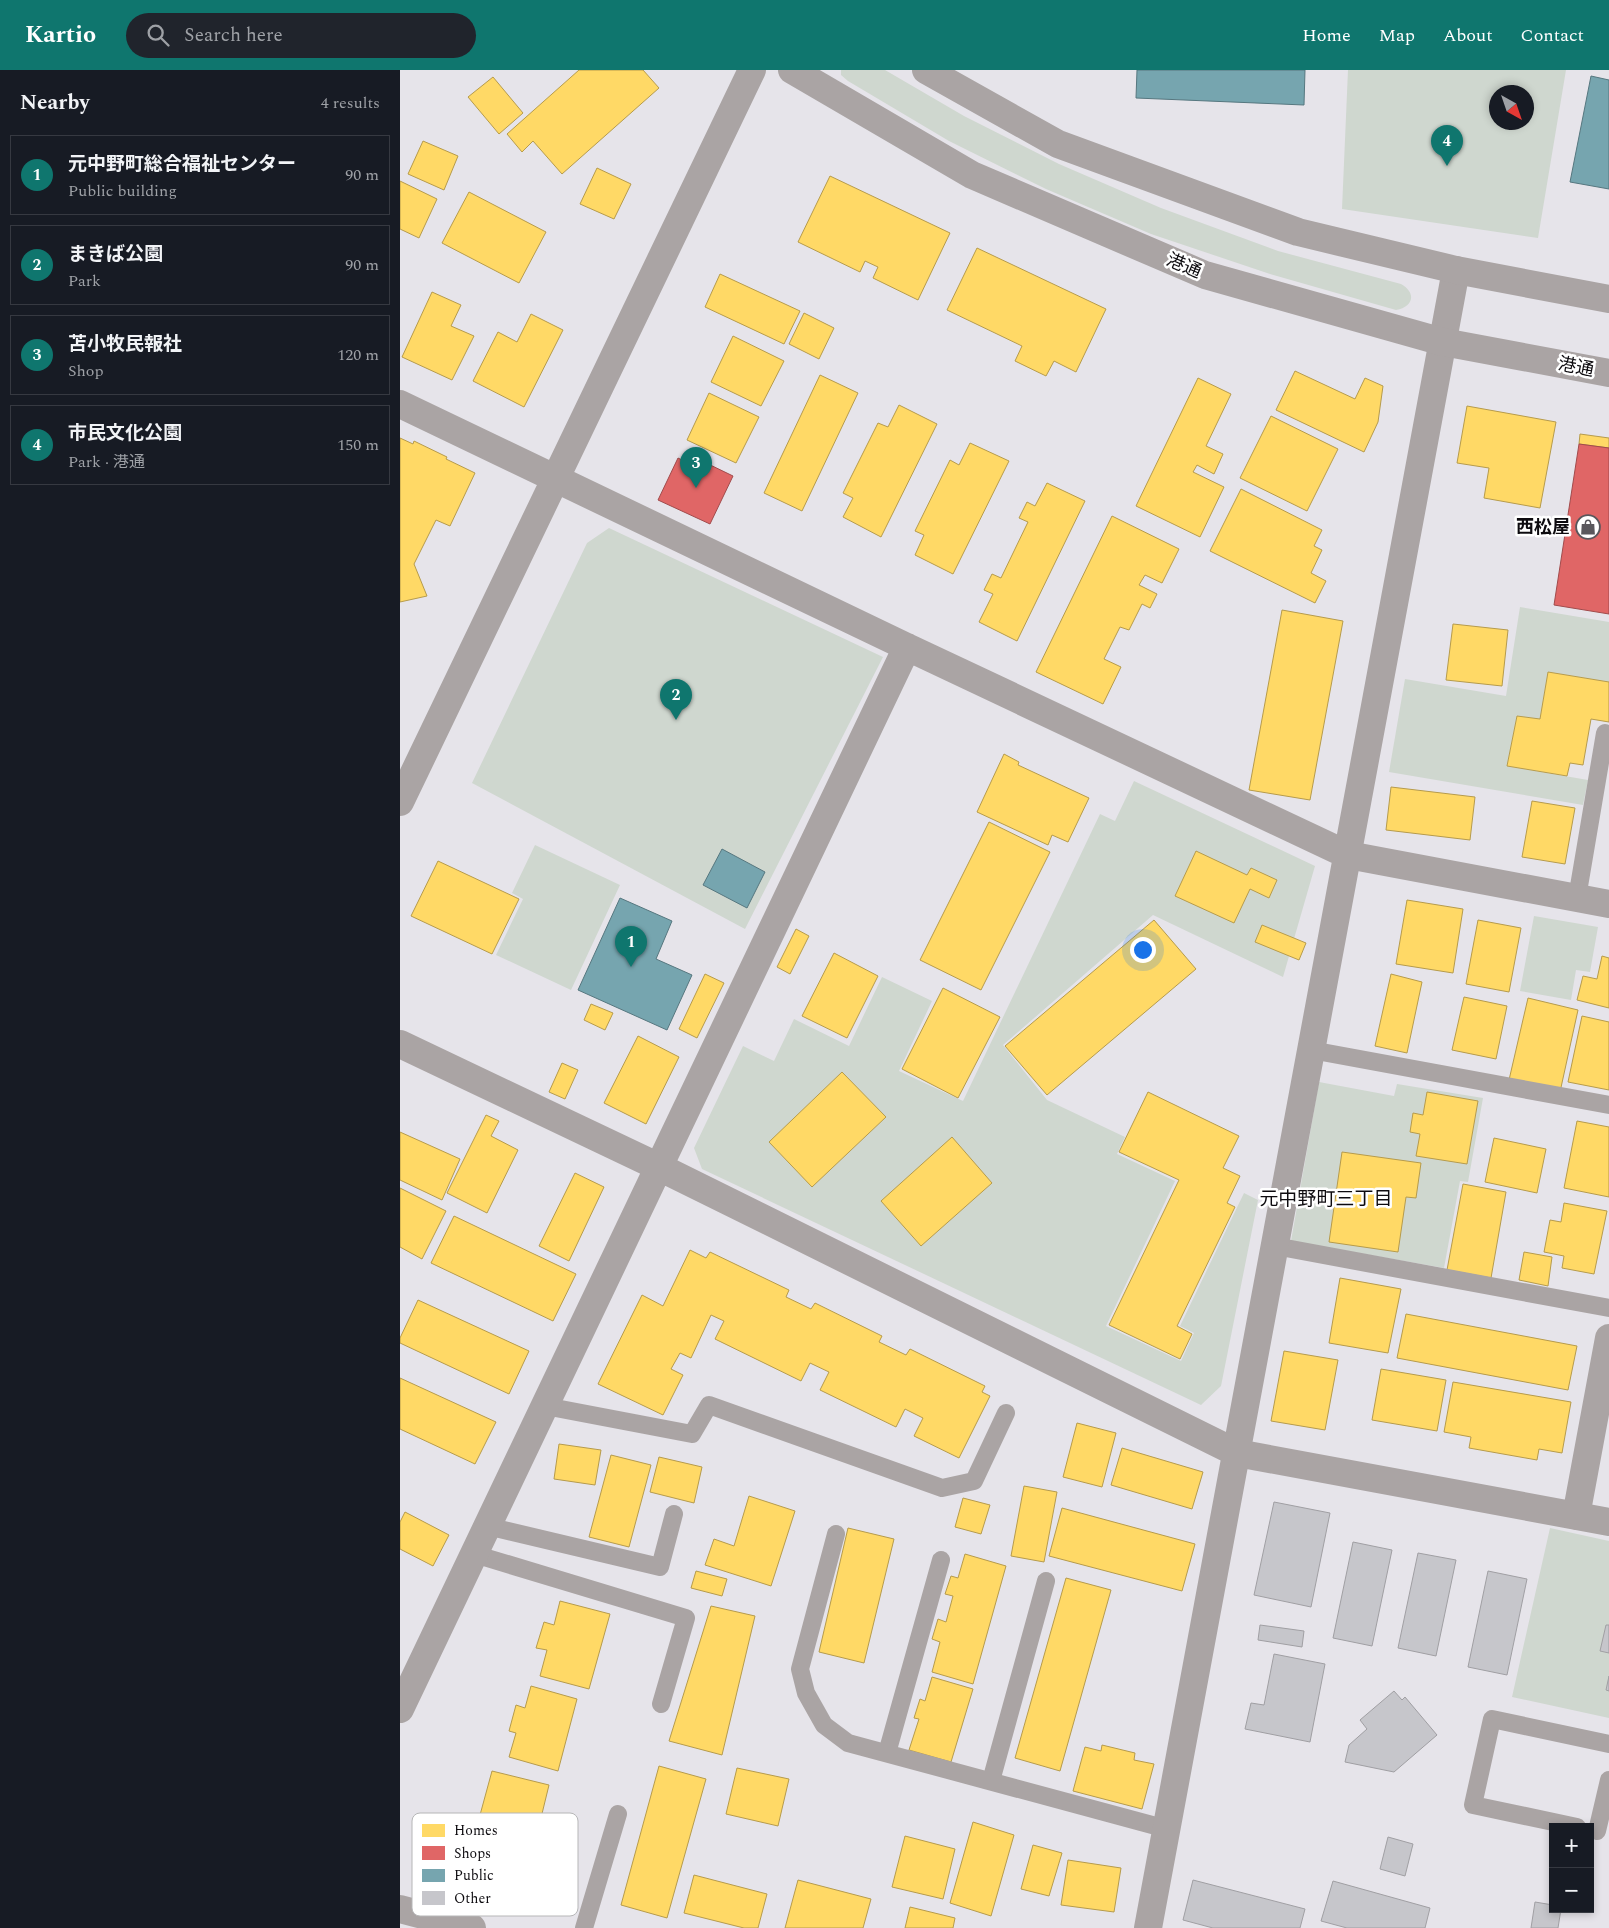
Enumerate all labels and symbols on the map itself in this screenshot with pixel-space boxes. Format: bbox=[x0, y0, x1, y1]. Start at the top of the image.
north arrow bbox=[1489, 85, 1534, 130]
pin: 4 bbox=[1431, 125, 1463, 166]
street label: 港通 bbox=[1162, 247, 1206, 285]
street label: 港通 bbox=[1556, 350, 1596, 384]
pin: 3 bbox=[680, 447, 712, 488]
place label: 西松屋 bbox=[1516, 514, 1570, 541]
shop icon: 西松屋 bbox=[1575, 514, 1601, 540]
pin: 2 bbox=[660, 679, 692, 720]
pin: 1 bbox=[615, 926, 647, 967]
your location bbox=[1130, 937, 1156, 963]
district label: 元中野町三丁目 bbox=[1259, 1185, 1393, 1214]
legend bbox=[412, 1813, 578, 1916]
text: Homes bbox=[454, 1820, 498, 1841]
text: Shops bbox=[454, 1843, 491, 1864]
text: Public bbox=[454, 1865, 494, 1886]
text: Other bbox=[454, 1888, 491, 1909]

